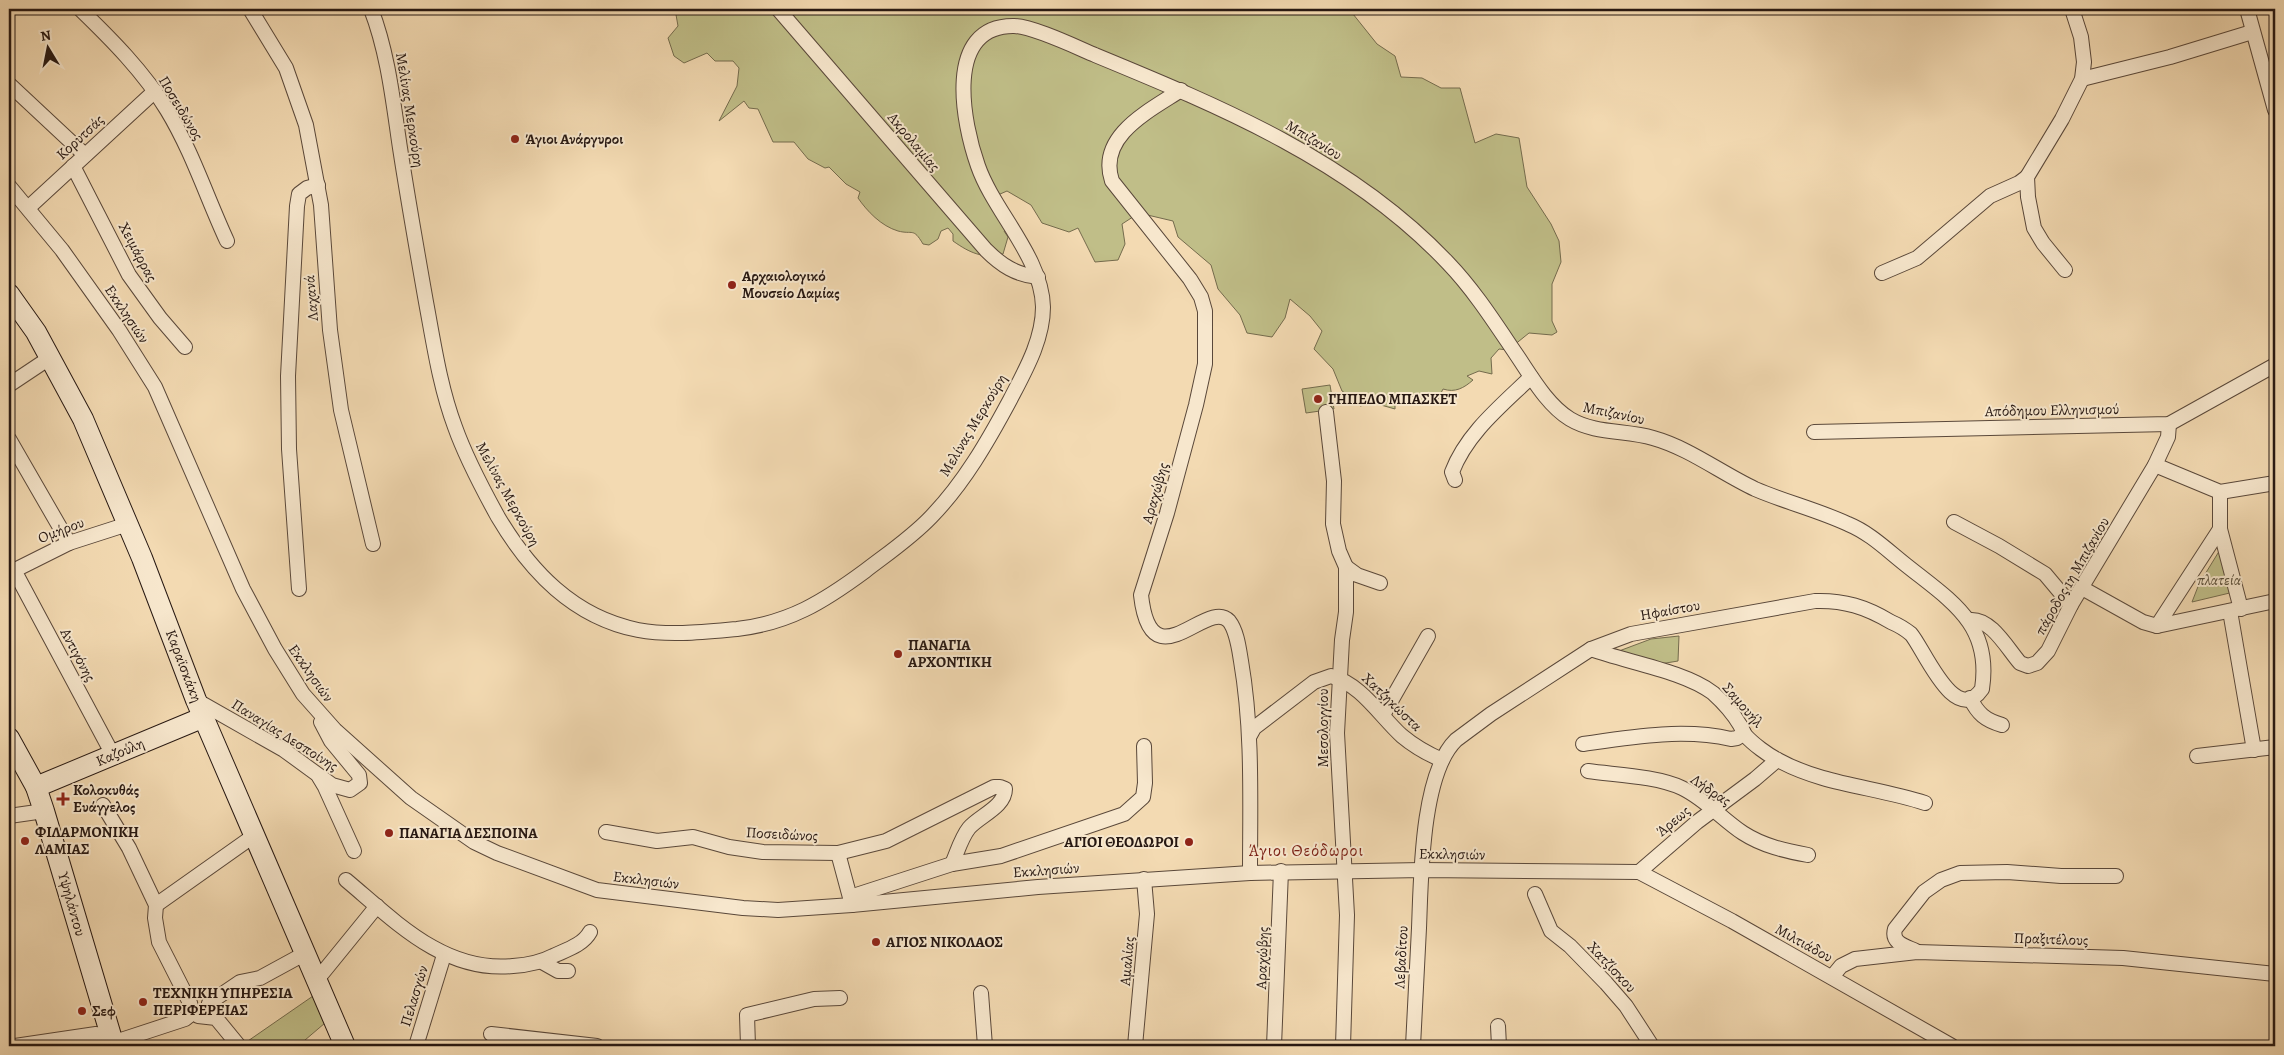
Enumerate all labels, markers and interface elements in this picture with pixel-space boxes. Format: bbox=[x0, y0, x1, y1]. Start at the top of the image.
north arrow bbox=[22, 22, 72, 72]
text: N bbox=[39, 25, 53, 46]
street label: Μελίνας Μερκούρη bbox=[391, 51, 429, 169]
street label: Ποσειδώνος bbox=[154, 72, 208, 144]
street label: Ακρολαμίας bbox=[883, 107, 945, 176]
street label: Κορυτσάς bbox=[52, 110, 108, 164]
street label: Μπιζανίου bbox=[1282, 115, 1346, 165]
place label: Άγιοι Ανάργυροι bbox=[525, 129, 623, 149]
marker: Άγιοι Ανάργυροι bbox=[509, 133, 521, 145]
street label: Χειμάρρας bbox=[114, 219, 162, 285]
place label: Αρχαιολογικό Μουσείο Λαμίας bbox=[741, 266, 840, 303]
street label: Λαχανά bbox=[299, 274, 323, 323]
marker: Αρχαιολογικό Μουσείο Λαμίας bbox=[726, 279, 738, 291]
street label: Εκκλησιών bbox=[100, 281, 154, 347]
street label: Μελίνας Μερκούρη bbox=[934, 370, 1012, 480]
place label: ΓΗΠΕΔΟ ΜΠΑΣΚΕΤ bbox=[1328, 389, 1458, 409]
marker: ΓΗΠΕΔΟ ΜΠΑΣΚΕΤ bbox=[1312, 393, 1324, 405]
street label: Μπιζανίου bbox=[1581, 397, 1647, 429]
street label: Απόδημου Ελληνισμού bbox=[1984, 399, 2119, 421]
street label: Μελίνας Μερκούρη bbox=[471, 438, 545, 550]
street label: Αραχώβης bbox=[1136, 460, 1173, 527]
street label: Ομήρου bbox=[35, 512, 87, 548]
street label: πάροδος 1η Μπιζανίου bbox=[2030, 513, 2114, 639]
park label: πλατεία bbox=[2197, 570, 2241, 590]
street label: Ηφαίστου bbox=[1638, 595, 1702, 625]
street label: Αντιγόνης bbox=[55, 624, 100, 685]
street label: Καραϊσκάκη bbox=[161, 627, 207, 705]
place label: ΠΑΝΑΓΙΑ ΑΡΧΟΝΤΙΚΗ bbox=[907, 635, 992, 672]
street label: Εκκλησιών bbox=[284, 640, 338, 706]
marker: ΠΑΝΑΓΙΑ ΑΡΧΟΝΤΙΚΗ bbox=[892, 648, 904, 660]
street label: Χατζηκώστα bbox=[1358, 668, 1426, 736]
street label: Σαμουήλ bbox=[1718, 678, 1768, 732]
street label: Μεσολογγίου bbox=[1313, 688, 1333, 768]
street label: Παναγίας Δεσποίνης bbox=[228, 694, 342, 776]
street label: Καζούλη bbox=[93, 733, 147, 771]
street label: Λήδρας bbox=[1686, 769, 1735, 811]
place label: Κολοκυθάς Ευάγγελος bbox=[73, 780, 139, 817]
marker: Κολοκυθάς Ευάγγελος bbox=[57, 793, 69, 805]
street label: Άρεως bbox=[1652, 801, 1694, 841]
place label: ΦΙΛΑΡΜΟΝΙΚΗ ΛΑΜΙΑΣ bbox=[34, 822, 139, 859]
street label: Ποσειδώνος bbox=[745, 822, 819, 846]
place label: ΠΑΝΑΓΙΑ ΔΕΣΠΟΙΝΑ bbox=[399, 823, 538, 843]
marker: ΠΑΝΑΓΙΑ ΔΕΣΠΟΙΝΑ bbox=[383, 827, 395, 839]
place label: ΑΓΙΟΙ ΘΕΟΔΩΡΟΙ bbox=[1063, 832, 1179, 852]
marker: ΦΙΛΑΡΜΟΝΙΚΗ ΛΑΜΙΑΣ bbox=[19, 835, 31, 847]
marker: ΑΓΙΟΙ ΘΕΟΔΩΡΟΙ bbox=[1183, 836, 1195, 848]
district label: Άγιοι Θεόδωροι bbox=[1248, 840, 1364, 862]
street label: Εκκλησιών bbox=[1419, 843, 1485, 865]
street label: Εκκλησιών bbox=[1012, 858, 1080, 882]
street label: Εκκλησιών bbox=[612, 866, 680, 894]
street label: Υψηλάντου bbox=[53, 869, 91, 939]
street label: Μιλτιάδου bbox=[1772, 919, 1837, 967]
street label: Λεβαδίτου bbox=[1389, 925, 1413, 990]
street label: Αραχώβης bbox=[1251, 926, 1273, 991]
street label: Πραξιτέλους bbox=[2013, 928, 2089, 950]
place label: ΑΓΙΟΣ ΝΙΚΟΛΑΟΣ bbox=[885, 932, 1003, 952]
marker: ΑΓΙΟΣ ΝΙΚΟΛΑΟΣ bbox=[870, 936, 882, 948]
street label: Αμαλίας bbox=[1115, 936, 1139, 987]
street label: Χατζίσκου bbox=[1583, 937, 1641, 997]
street label: Πελασγών bbox=[395, 963, 433, 1029]
place label: ΤΕΧΝΙΚΗ ΥΠΗΡΕΣΙΑ ΠΕΡΙΦΕΡΕΙΑΣ bbox=[153, 983, 293, 1020]
marker: ΤΕΧΝΙΚΗ ΥΠΗΡΕΣΙΑ ΠΕΡΙΦΕΡΕΙΑΣ bbox=[137, 996, 149, 1008]
place label: Σεφ bbox=[92, 1001, 116, 1021]
marker: Σεφ bbox=[76, 1005, 88, 1017]

